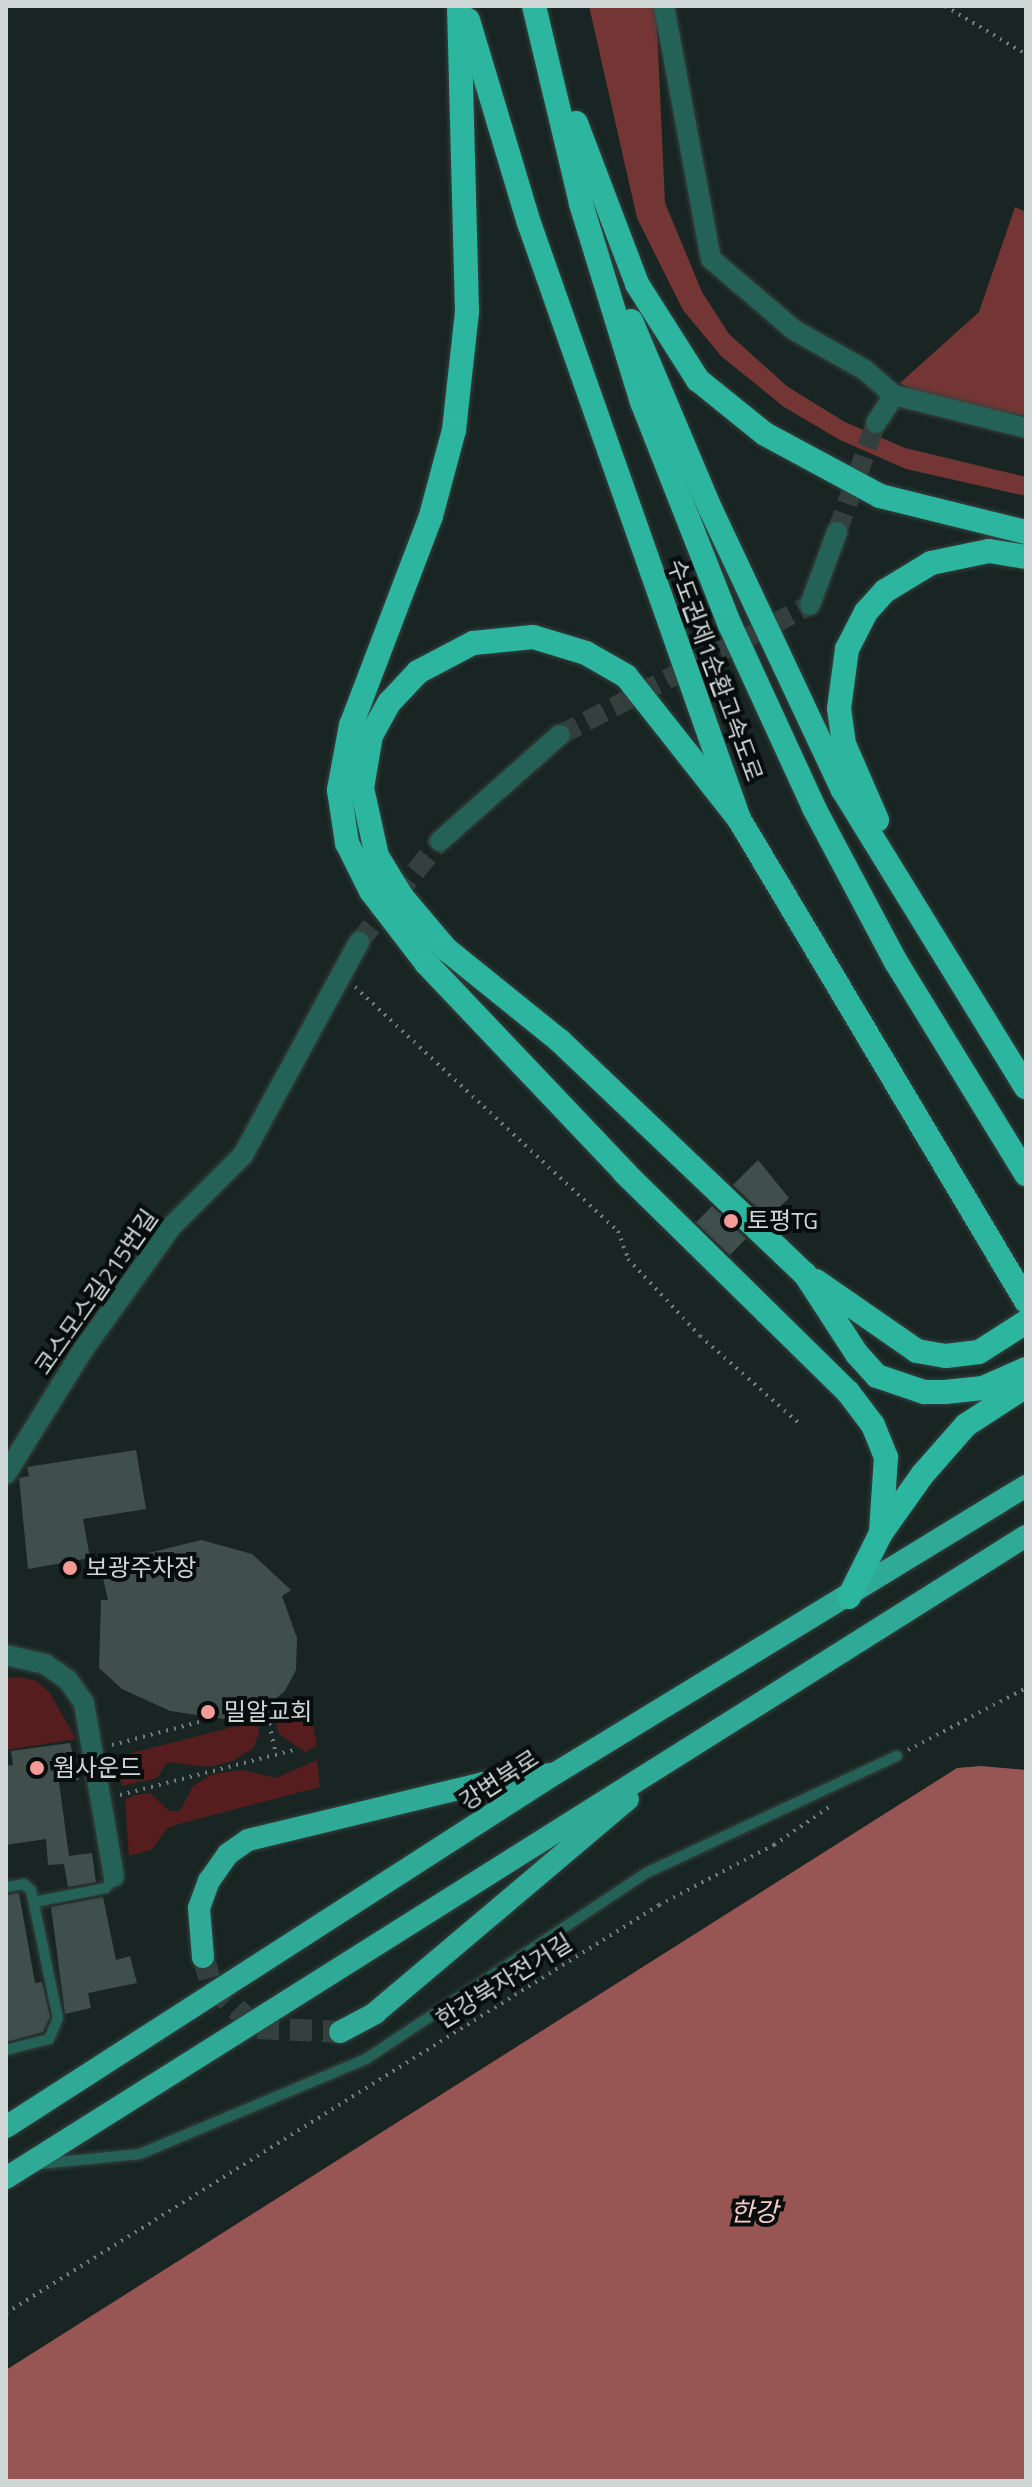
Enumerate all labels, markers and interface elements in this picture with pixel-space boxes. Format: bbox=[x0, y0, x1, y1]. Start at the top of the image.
street label: 수도권제1순환고속도로 bbox=[661, 555, 769, 785]
street label: 코스모스길215번길 bbox=[28, 1204, 164, 1380]
place label: 토평TG bbox=[747, 1207, 818, 1235]
marker: 토평TG bbox=[722, 1212, 740, 1230]
place label: 보광주차장 bbox=[86, 1554, 196, 1582]
marker: 보광주차장 bbox=[61, 1559, 79, 1577]
place label: 밀알교회 bbox=[224, 1698, 312, 1726]
marker: 밀알교회 bbox=[199, 1703, 217, 1721]
street label: 강변북로 bbox=[454, 1744, 544, 1816]
place label: 웜사운드 bbox=[53, 1754, 141, 1782]
marker: 웜사운드 bbox=[28, 1759, 46, 1777]
street label: 한강북자전거길 bbox=[431, 1928, 577, 2034]
water label: 한강 bbox=[730, 2196, 778, 2228]

